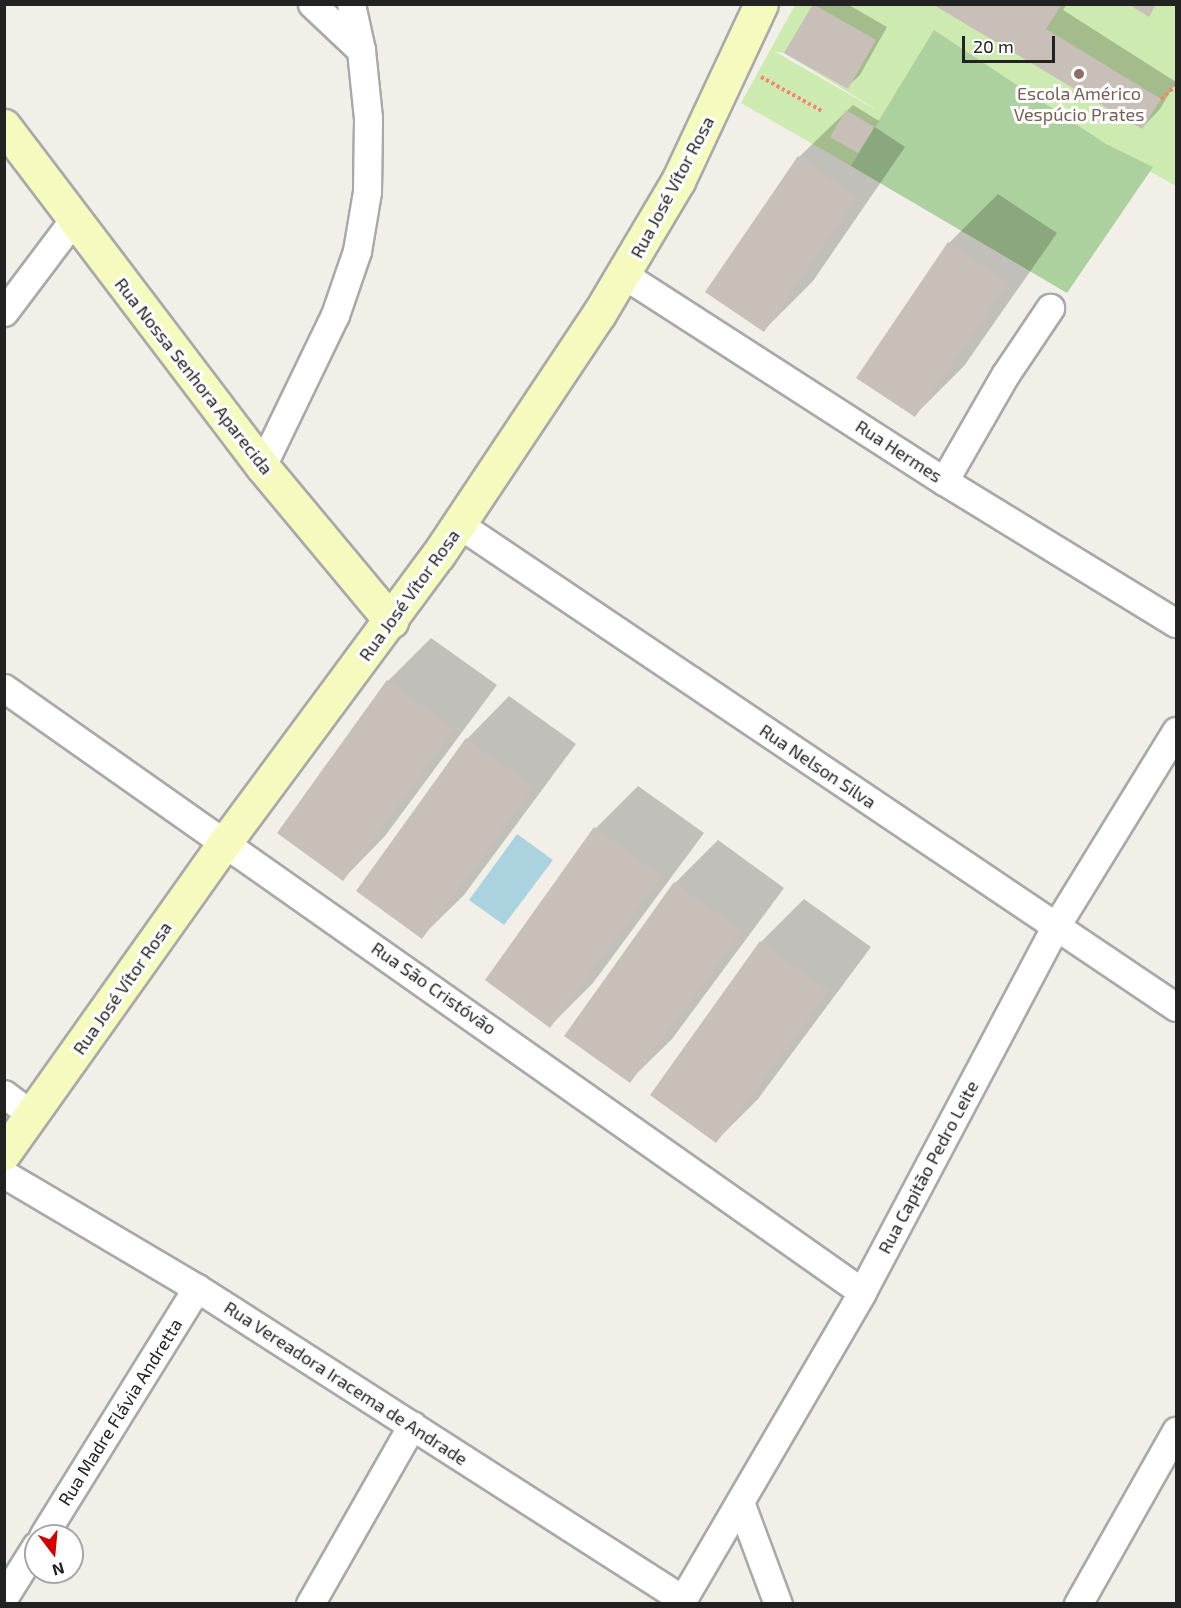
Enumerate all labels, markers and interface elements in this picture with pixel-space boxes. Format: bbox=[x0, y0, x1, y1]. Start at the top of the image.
scale bar bbox=[965, 24, 1058, 62]
text: 20 m bbox=[973, 35, 1014, 57]
marker: Escola Américo Vespúcio Prates bbox=[1072, 67, 1086, 81]
place label: Escola Américo Vespúcio Prates bbox=[1014, 83, 1144, 125]
street label: Rua José Vítor Rosa bbox=[625, 112, 719, 262]
street label: Rua Nossa Senhora Aparecida bbox=[110, 273, 278, 479]
street label: Rua Hermes bbox=[852, 415, 946, 487]
street label: Rua José Vítor Rosa bbox=[354, 525, 464, 665]
street label: Rua Nelson Silva bbox=[756, 719, 880, 813]
street label: Rua José Vítor Rosa bbox=[68, 917, 176, 1059]
street label: Rua São Cristóvão bbox=[368, 937, 500, 1039]
street label: Rua Capitão Pedro Leite bbox=[873, 1077, 983, 1257]
street label: Rua Vereadora Iracema de Andrade bbox=[220, 1296, 472, 1470]
street label: Rua Madre Flávia Andretta bbox=[53, 1314, 187, 1510]
north arrow bbox=[24, 1524, 84, 1584]
text: N bbox=[50, 1559, 67, 1581]

